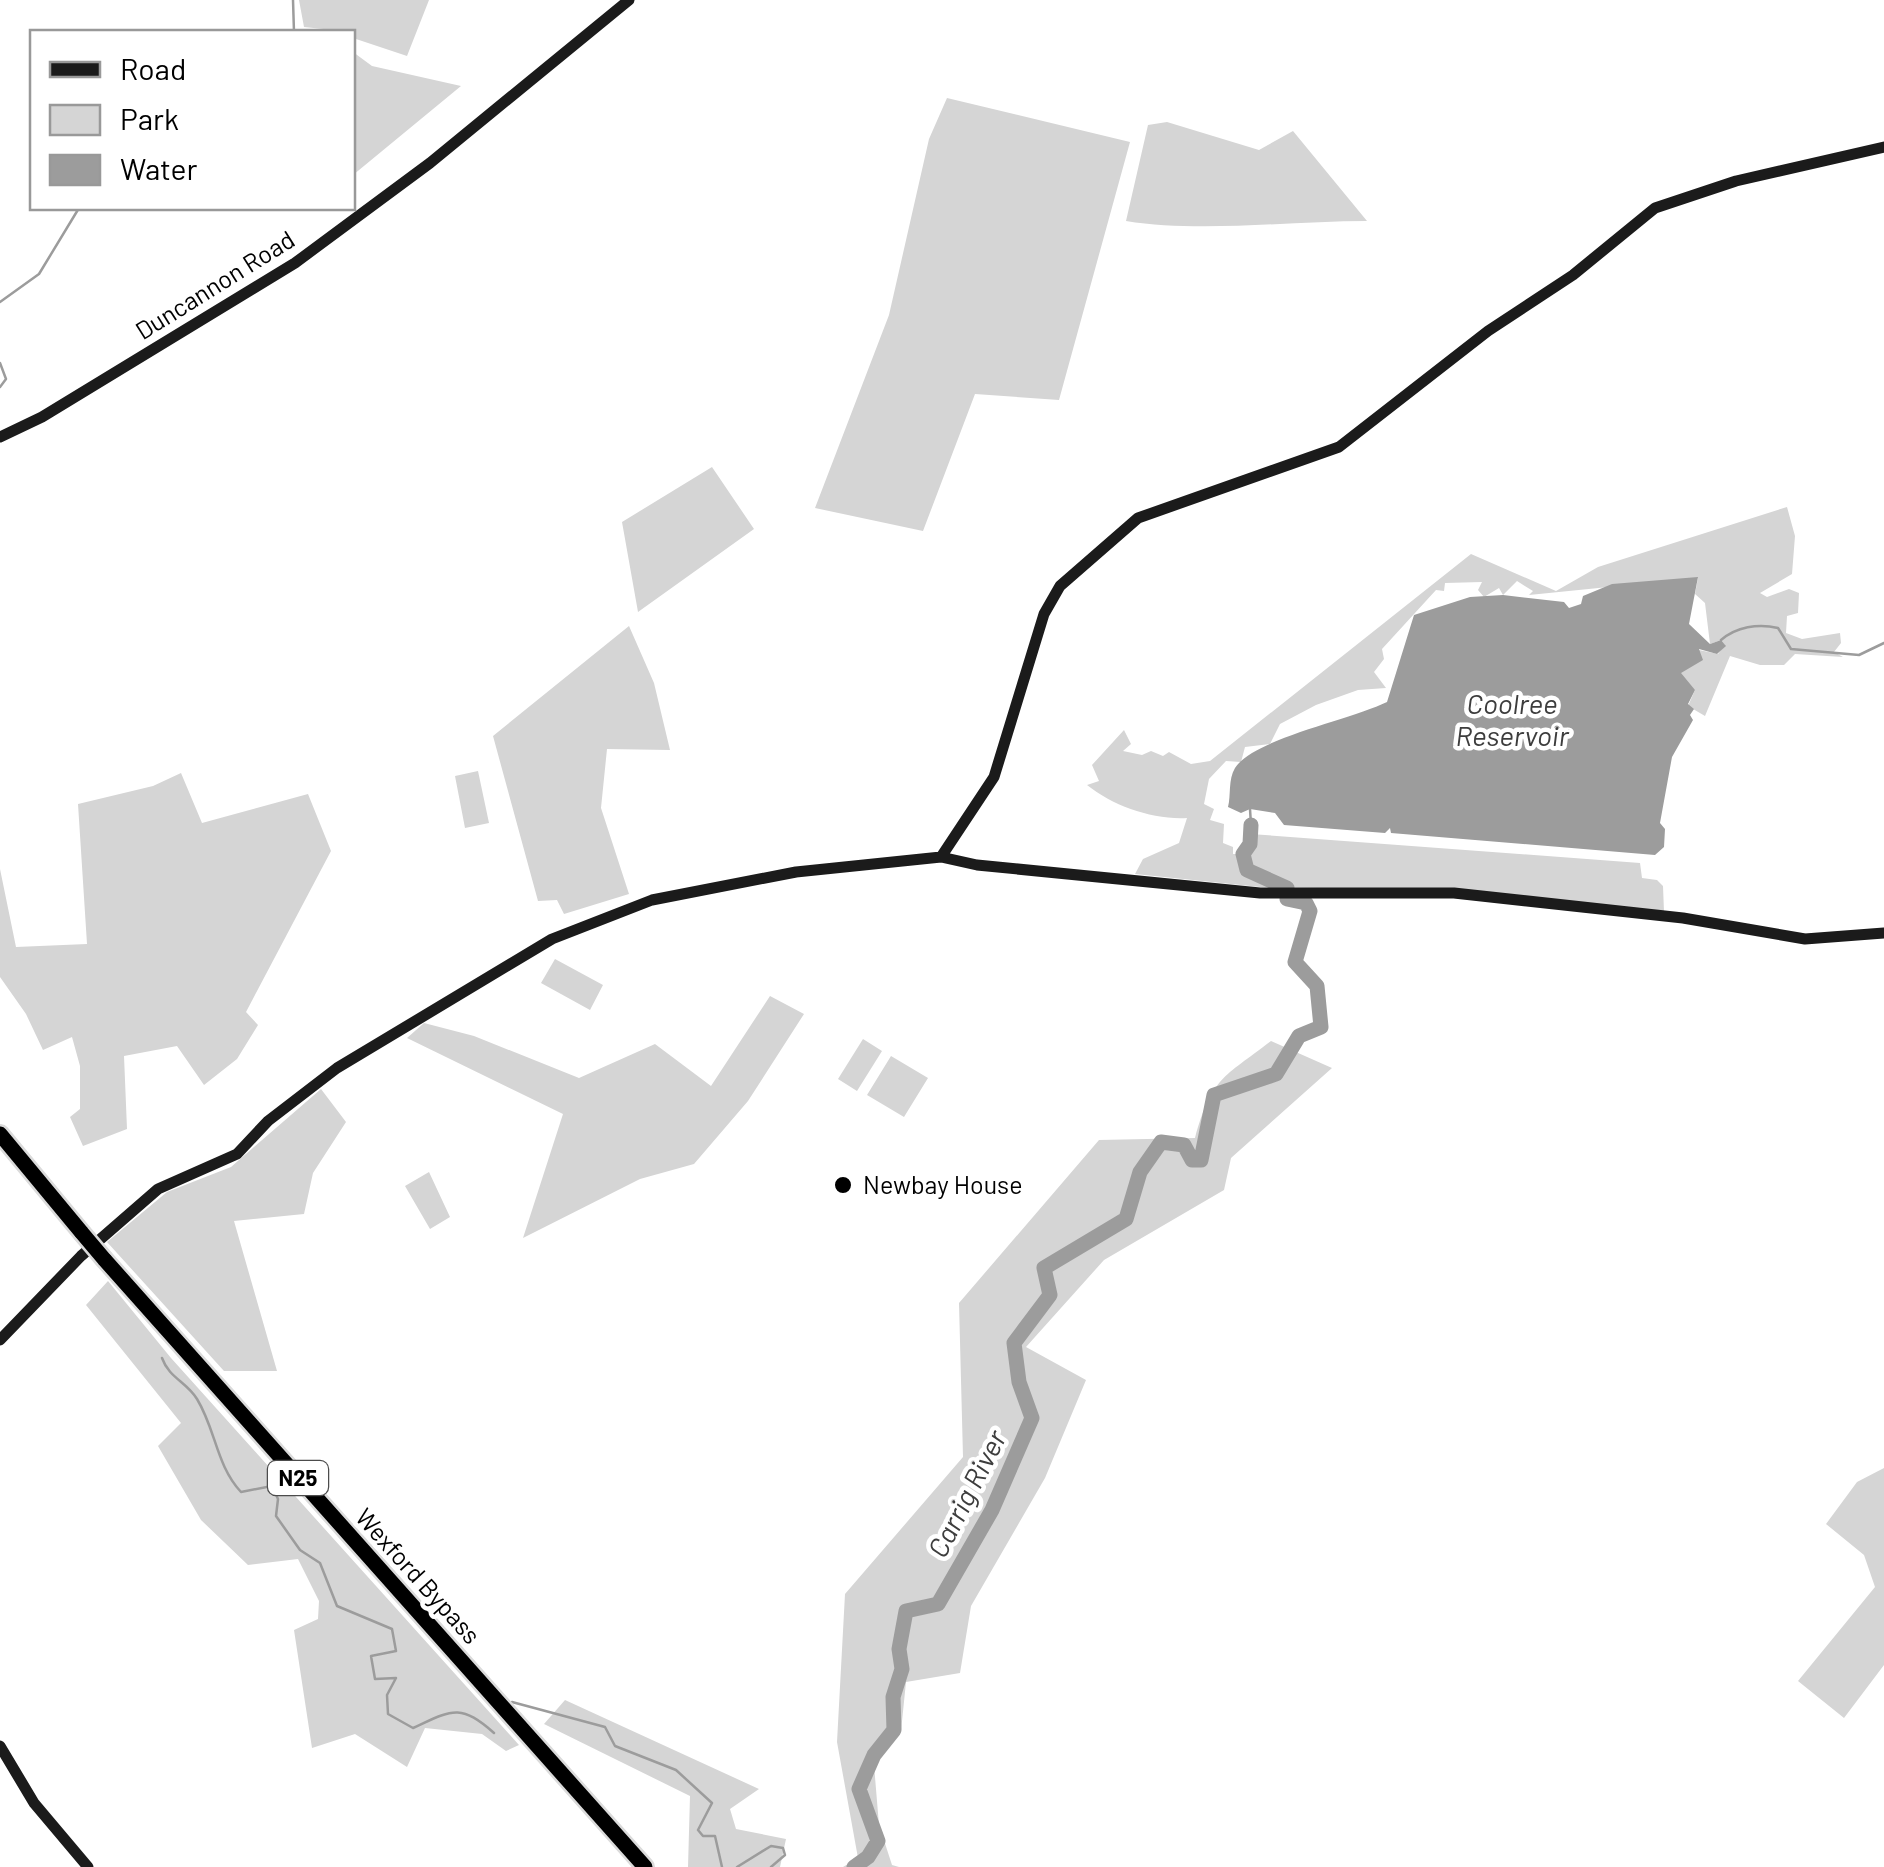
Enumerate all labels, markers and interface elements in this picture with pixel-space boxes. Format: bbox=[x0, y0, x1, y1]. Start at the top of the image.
legend bbox=[30, 30, 355, 210]
text: Road bbox=[120, 50, 186, 86]
text: Park bbox=[120, 100, 179, 136]
text: Water bbox=[120, 150, 198, 186]
street label: Duncannon Road bbox=[129, 223, 299, 345]
water label: Coolree Reservoir bbox=[1455, 686, 1570, 752]
place label: Newbay House bbox=[863, 1169, 1022, 1199]
marker: Newbay House bbox=[832, 1174, 854, 1196]
water label: Carrig River bbox=[920, 1423, 1013, 1563]
road number: N25 bbox=[268, 1461, 328, 1495]
street label: Wexford Bypass bbox=[350, 1501, 487, 1649]

